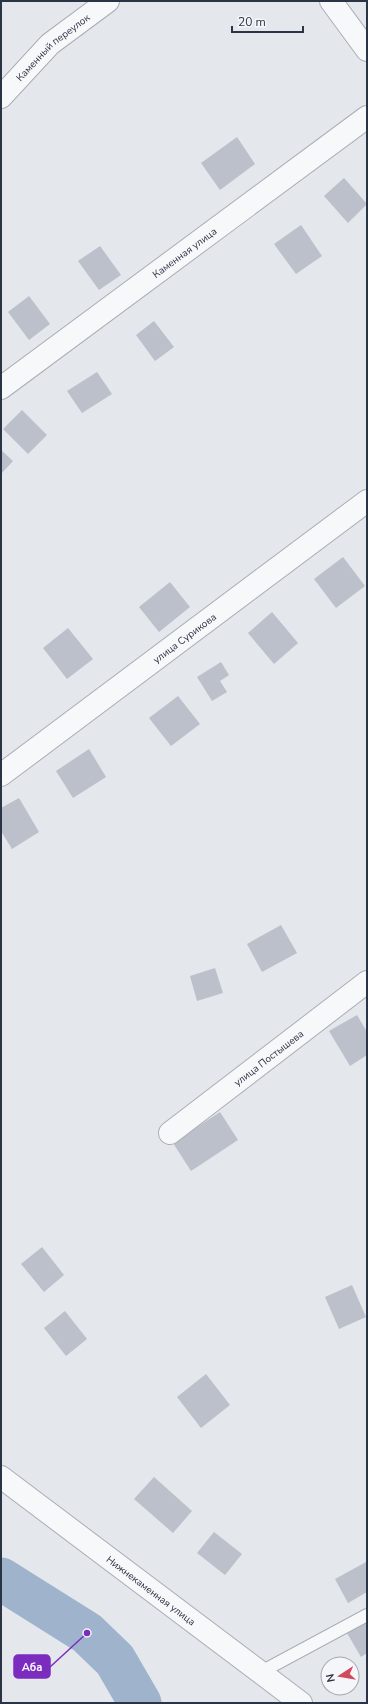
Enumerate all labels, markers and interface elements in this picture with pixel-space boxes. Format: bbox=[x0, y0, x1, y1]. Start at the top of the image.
scale bar bbox=[232, 8, 303, 34]
street label: Каменный переулок bbox=[13, 10, 94, 85]
text: 20 m bbox=[238, 14, 266, 30]
street label: Каменная улица bbox=[150, 225, 220, 282]
street label: улица Сурикова bbox=[150, 610, 220, 667]
street label: улица Постышева bbox=[231, 1027, 307, 1090]
street label: Нижнекаменная улица bbox=[103, 1553, 198, 1629]
callout: Аба bbox=[14, 1655, 50, 1678]
north arrow bbox=[320, 1656, 360, 1696]
text: Аба bbox=[22, 1660, 42, 1675]
text: N bbox=[323, 1672, 339, 1684]

